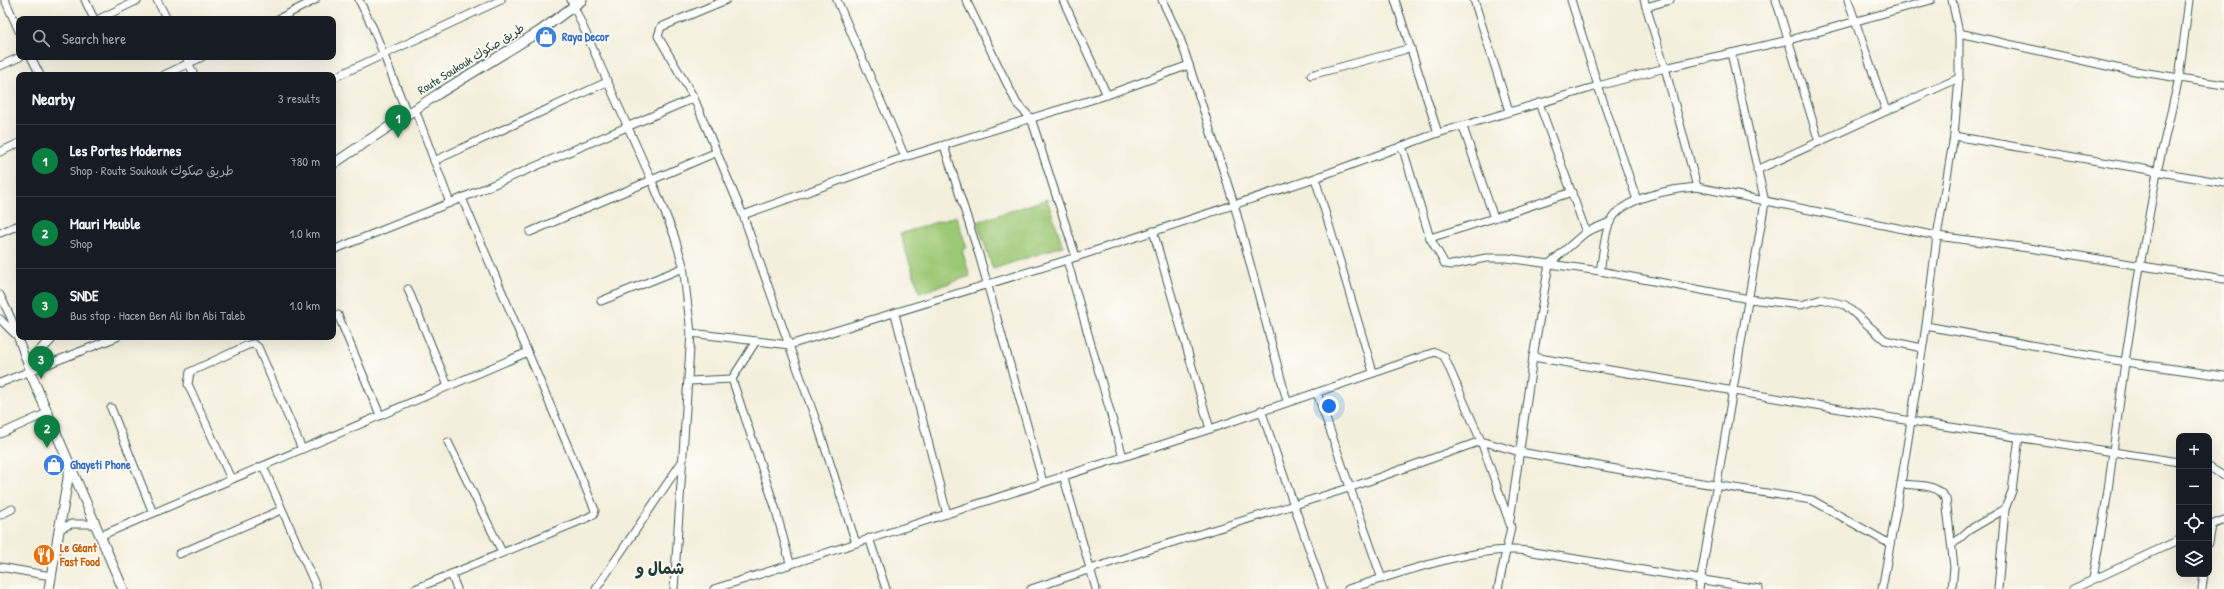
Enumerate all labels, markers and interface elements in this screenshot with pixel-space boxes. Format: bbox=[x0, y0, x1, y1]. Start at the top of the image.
search box bbox=[16, 16, 336, 60]
street label: Route Soukouk طريق صكوك bbox=[414, 19, 527, 98]
shop icon: Raya Decor bbox=[533, 24, 559, 50]
icon: search bbox=[30, 27, 52, 49]
text: Search here bbox=[62, 28, 126, 49]
place label: Raya Decor bbox=[562, 28, 610, 46]
text: Nearby bbox=[32, 87, 75, 110]
text: 3 results bbox=[278, 89, 320, 107]
pin: 1 bbox=[385, 105, 411, 138]
text: Les Portes Modernes bbox=[70, 140, 181, 161]
text: 1 bbox=[43, 152, 47, 170]
text: 780 m bbox=[290, 152, 320, 170]
text: Shop · Route Soukouk طريق صكوك bbox=[70, 161, 234, 179]
text: Mauri Meuble bbox=[70, 213, 140, 234]
text: 2 bbox=[42, 224, 48, 242]
text: 1.0 km bbox=[289, 224, 320, 242]
text: Shop bbox=[70, 234, 92, 252]
text: SNDE bbox=[70, 285, 99, 306]
text: 3 bbox=[42, 296, 48, 314]
text: 1.0 km bbox=[289, 296, 320, 314]
text: Bus stop · Hacen Ben Ali Ibn Abi Taleb bbox=[70, 306, 245, 324]
pin: 3 bbox=[28, 346, 54, 379]
your location bbox=[1319, 396, 1339, 416]
pin: 2 bbox=[34, 415, 60, 448]
map controls bbox=[2176, 433, 2212, 577]
button: + bbox=[2176, 433, 2212, 469]
shop icon: Ghayeti Phone bbox=[41, 452, 67, 478]
place label: Ghayeti Phone bbox=[70, 456, 131, 474]
button: − bbox=[2176, 469, 2212, 505]
button: locate bbox=[2176, 505, 2212, 541]
place label: Le Géant Fast Food bbox=[59, 539, 100, 570]
button: layers bbox=[2176, 541, 2212, 577]
restaurant icon: Le Géant Fast Food bbox=[31, 542, 57, 568]
district label: شمال و bbox=[635, 557, 684, 579]

